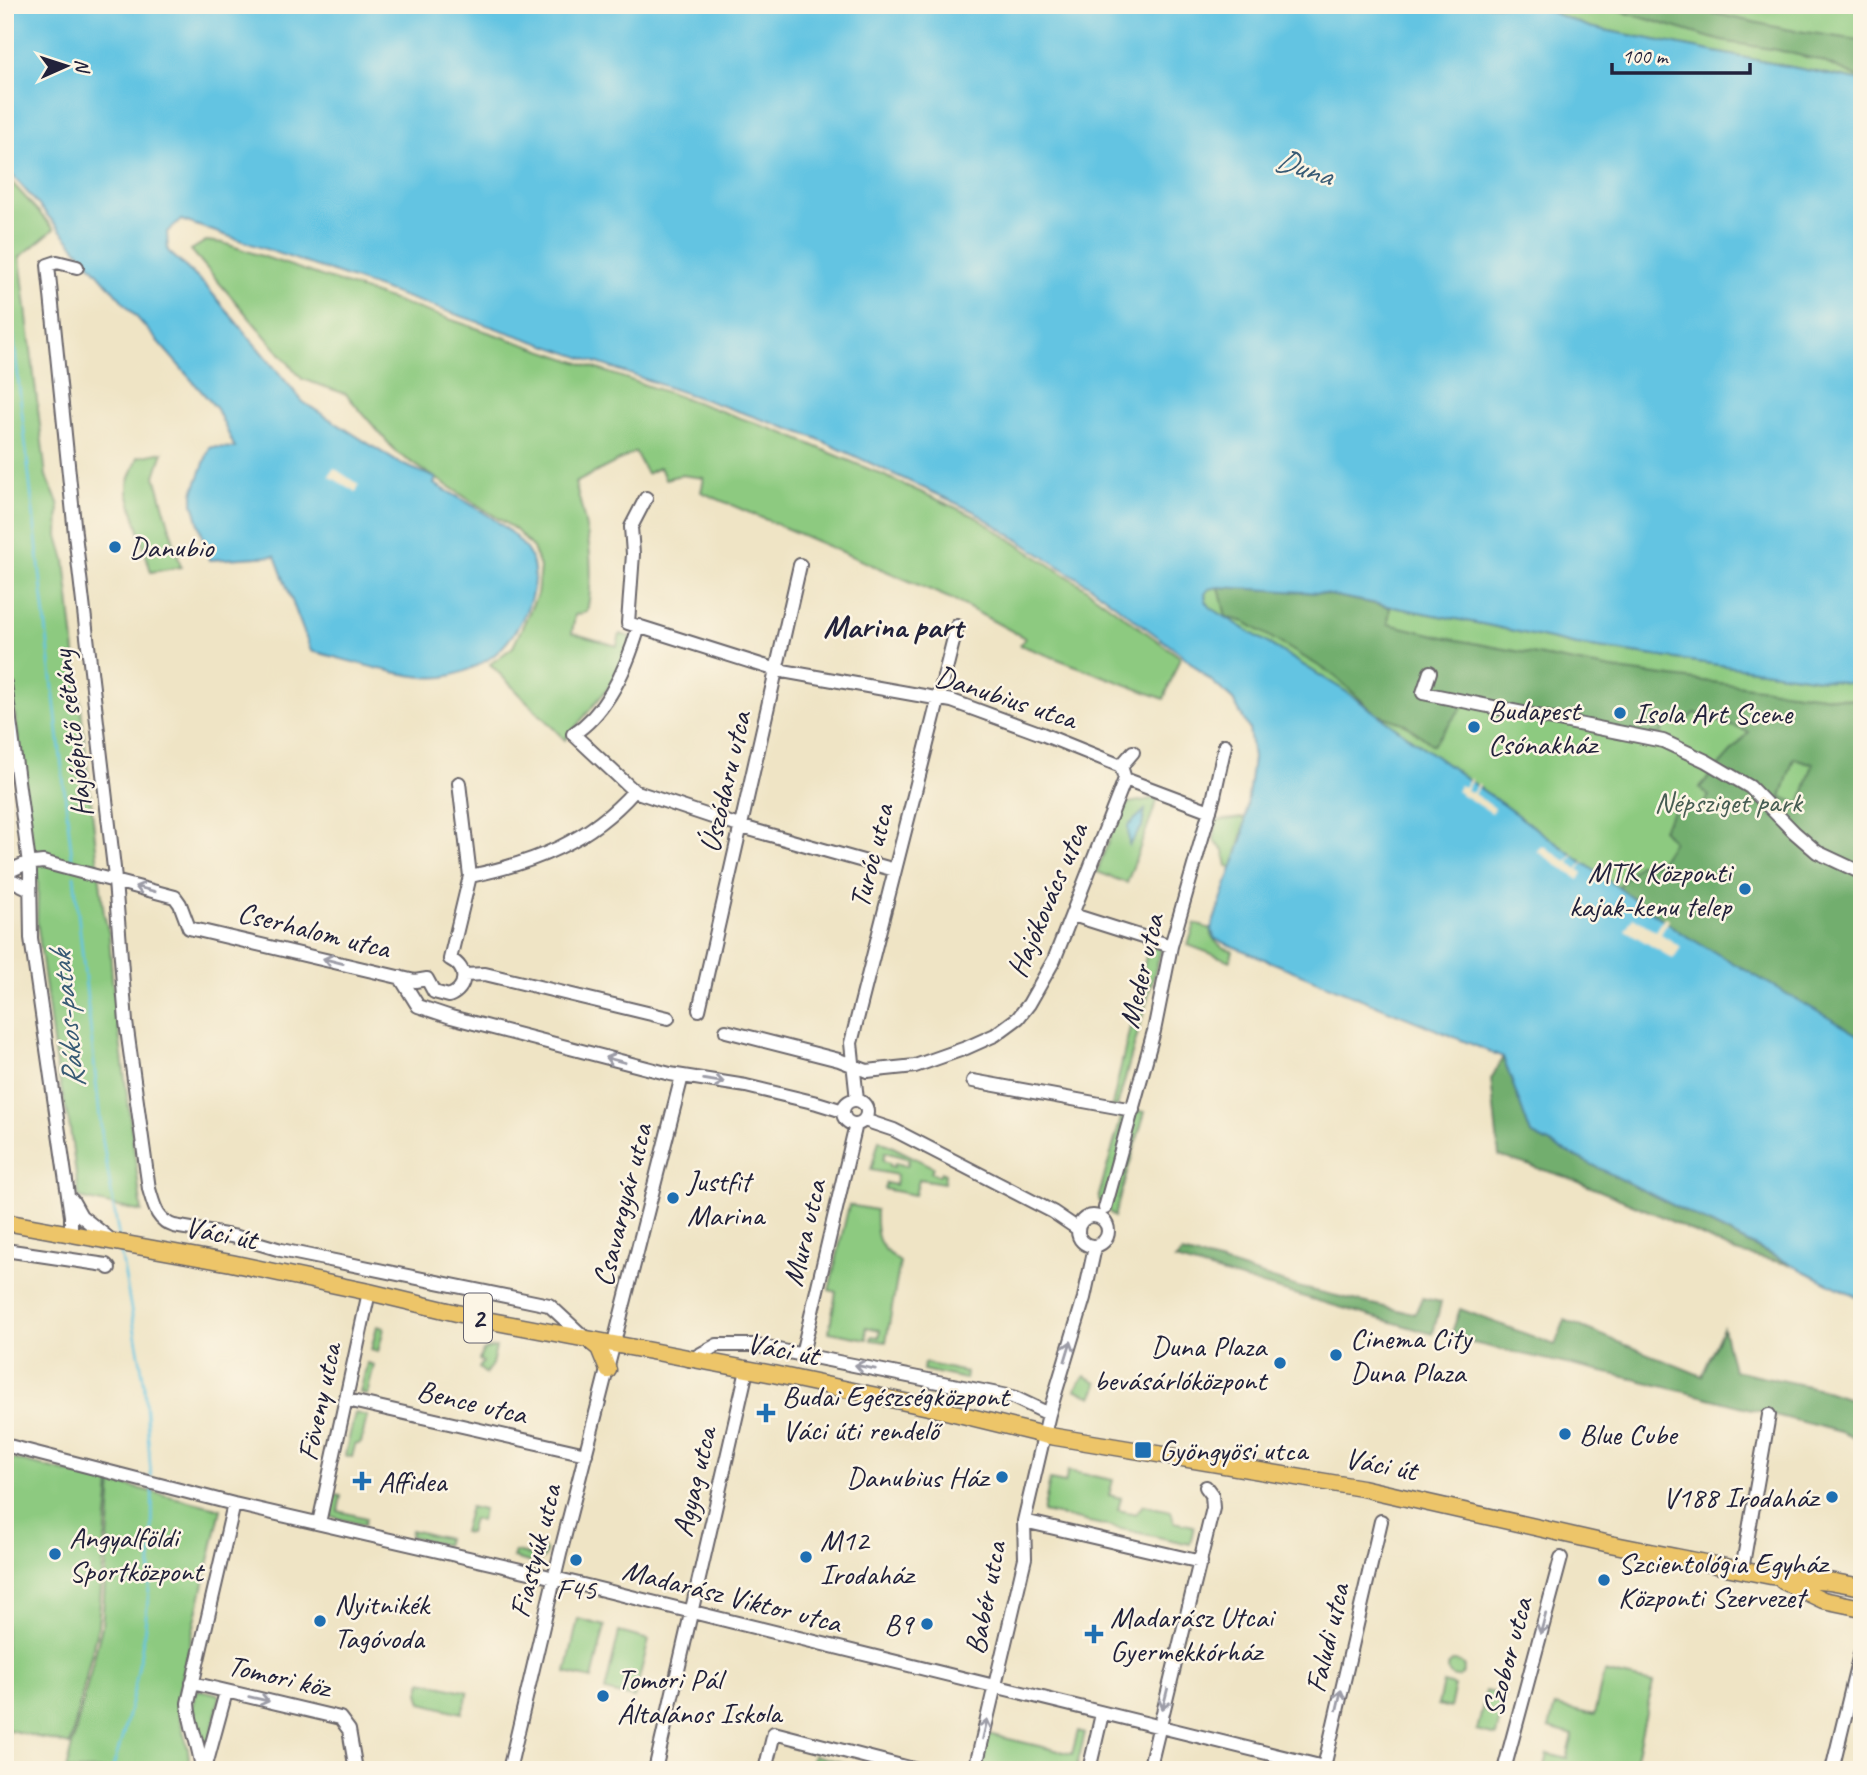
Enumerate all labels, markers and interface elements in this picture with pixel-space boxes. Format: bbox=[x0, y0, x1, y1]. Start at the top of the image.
north arrow bbox=[32, 32, 102, 102]
scale bar bbox=[1612, 32, 1750, 76]
text: 100 m bbox=[1622, 43, 1669, 69]
text: N bbox=[70, 59, 94, 75]
water label: Duna bbox=[1270, 139, 1341, 196]
place label: Danubio bbox=[129, 528, 215, 566]
marker: Danubio bbox=[107, 539, 123, 555]
district label: Marina part bbox=[823, 606, 966, 647]
street label: Hajóépítő sétány bbox=[43, 647, 101, 820]
street label: Danubius utca bbox=[931, 656, 1084, 738]
place label: Budapest Csónakház bbox=[1488, 691, 1600, 763]
place label: Isola Art Scene bbox=[1634, 694, 1794, 732]
marker: Isola Art Scene bbox=[1612, 705, 1628, 721]
street label: Úszódaru utca bbox=[690, 706, 760, 856]
marker: Budapest Csónakház bbox=[1466, 719, 1482, 735]
park label: Népsziget park bbox=[1654, 783, 1804, 821]
street label: Turóc utca bbox=[840, 798, 903, 912]
street label: Hajókovács utca bbox=[998, 816, 1097, 983]
place label: MTK Központi kajak-kenu telep bbox=[1569, 853, 1734, 925]
marker: MTK Központi kajak-kenu telep bbox=[1737, 881, 1753, 897]
one-way arrow bbox=[134, 882, 156, 895]
street label: Cserhalom utca bbox=[234, 893, 396, 968]
street label: Meder utca bbox=[1109, 909, 1173, 1032]
water label: Rákos-patak bbox=[39, 943, 95, 1090]
one-way arrow bbox=[322, 954, 345, 967]
one-way arrow bbox=[605, 1053, 627, 1066]
one-way arrow bbox=[702, 1075, 725, 1088]
street label: Csavargyár utca bbox=[583, 1118, 661, 1290]
place label: Justfit Marina bbox=[685, 1162, 767, 1234]
street label: Mura utca bbox=[773, 1174, 835, 1290]
marker: Justfit Marina bbox=[665, 1190, 681, 1206]
street label: Váci út bbox=[182, 1207, 263, 1259]
road number: 2 bbox=[464, 1294, 492, 1342]
place label: Cinema City Duna Plaza bbox=[1350, 1319, 1474, 1391]
street label: Váci út bbox=[744, 1323, 825, 1375]
place label: Duna Plaza bevásárlóközpont bbox=[1094, 1327, 1269, 1399]
street label: Föveny utca bbox=[288, 1337, 350, 1464]
one-way arrow bbox=[1062, 1340, 1075, 1362]
marker: Cinema City Duna Plaza bbox=[1328, 1347, 1344, 1363]
marker: Duna Plaza bevásárlóközpont bbox=[1272, 1355, 1288, 1371]
one-way arrow bbox=[854, 1359, 877, 1373]
street label: Bence utca bbox=[414, 1371, 532, 1433]
place label: Budai Egészségközpont Váci úti rendelő bbox=[782, 1377, 1011, 1449]
marker: Budai Egészségközpont Váci úti rendelő bbox=[756, 1403, 776, 1423]
place label: Blue Cube bbox=[1579, 1415, 1679, 1453]
street label: Agyag utca bbox=[663, 1421, 726, 1540]
marker: Blue Cube bbox=[1557, 1426, 1573, 1442]
place label: Gyöngyösi utca bbox=[1159, 1431, 1310, 1469]
street label: Váci út bbox=[1342, 1438, 1423, 1490]
marker: Gyöngyösi utca bbox=[1133, 1440, 1153, 1460]
place label: Danubius Ház bbox=[846, 1458, 992, 1496]
place label: Affidea bbox=[378, 1462, 448, 1500]
marker: Danubius Ház bbox=[994, 1469, 1010, 1485]
marker: Affidea bbox=[352, 1471, 372, 1491]
place label: V188 Irodaház bbox=[1662, 1478, 1822, 1516]
street label: Fiastyúk utca bbox=[500, 1479, 570, 1621]
marker: V188 Irodaház bbox=[1824, 1489, 1840, 1505]
place label: Angyalföldi Sportközpont bbox=[69, 1518, 206, 1590]
place label: M12 Irodaház bbox=[820, 1521, 917, 1593]
street label: Babér utca bbox=[955, 1537, 1015, 1657]
place label: Szcientológia Egyház Központi Szervezet bbox=[1618, 1544, 1831, 1616]
marker: Angyalföldi Sportközpont bbox=[47, 1546, 63, 1562]
marker: M12 Irodaház bbox=[798, 1549, 814, 1565]
street label: Madarász Viktor utca bbox=[619, 1550, 847, 1642]
marker: F45 bbox=[568, 1552, 584, 1568]
place label: F45 bbox=[556, 1570, 598, 1608]
marker: Szcientológia Egyház Központi Szervezet bbox=[1596, 1572, 1612, 1588]
street label: Faludi utca bbox=[1296, 1578, 1358, 1696]
place label: Nyitnikék Tagóvoda bbox=[334, 1585, 431, 1657]
street label: Szobor utca bbox=[1473, 1592, 1542, 1721]
place label: Madarász Utcai Gyermekkórház bbox=[1110, 1598, 1277, 1670]
place label: B9 bbox=[884, 1605, 915, 1643]
one-way arrow bbox=[1536, 1612, 1549, 1635]
marker: Nyitnikék Tagóvoda bbox=[312, 1613, 328, 1629]
marker: B9 bbox=[919, 1616, 935, 1632]
marker: Madarász Utcai Gyermekkórház bbox=[1084, 1624, 1104, 1644]
street label: Tomori köz bbox=[224, 1646, 337, 1707]
place label: Tomori Pál Általános Iskola bbox=[617, 1660, 784, 1732]
one-way arrow bbox=[1158, 1687, 1171, 1710]
marker: Tomori Pál Általános Iskola bbox=[595, 1688, 611, 1704]
one-way arrow bbox=[1333, 1689, 1346, 1712]
one-way arrow bbox=[247, 1692, 270, 1706]
one-way arrow bbox=[978, 1718, 992, 1741]

